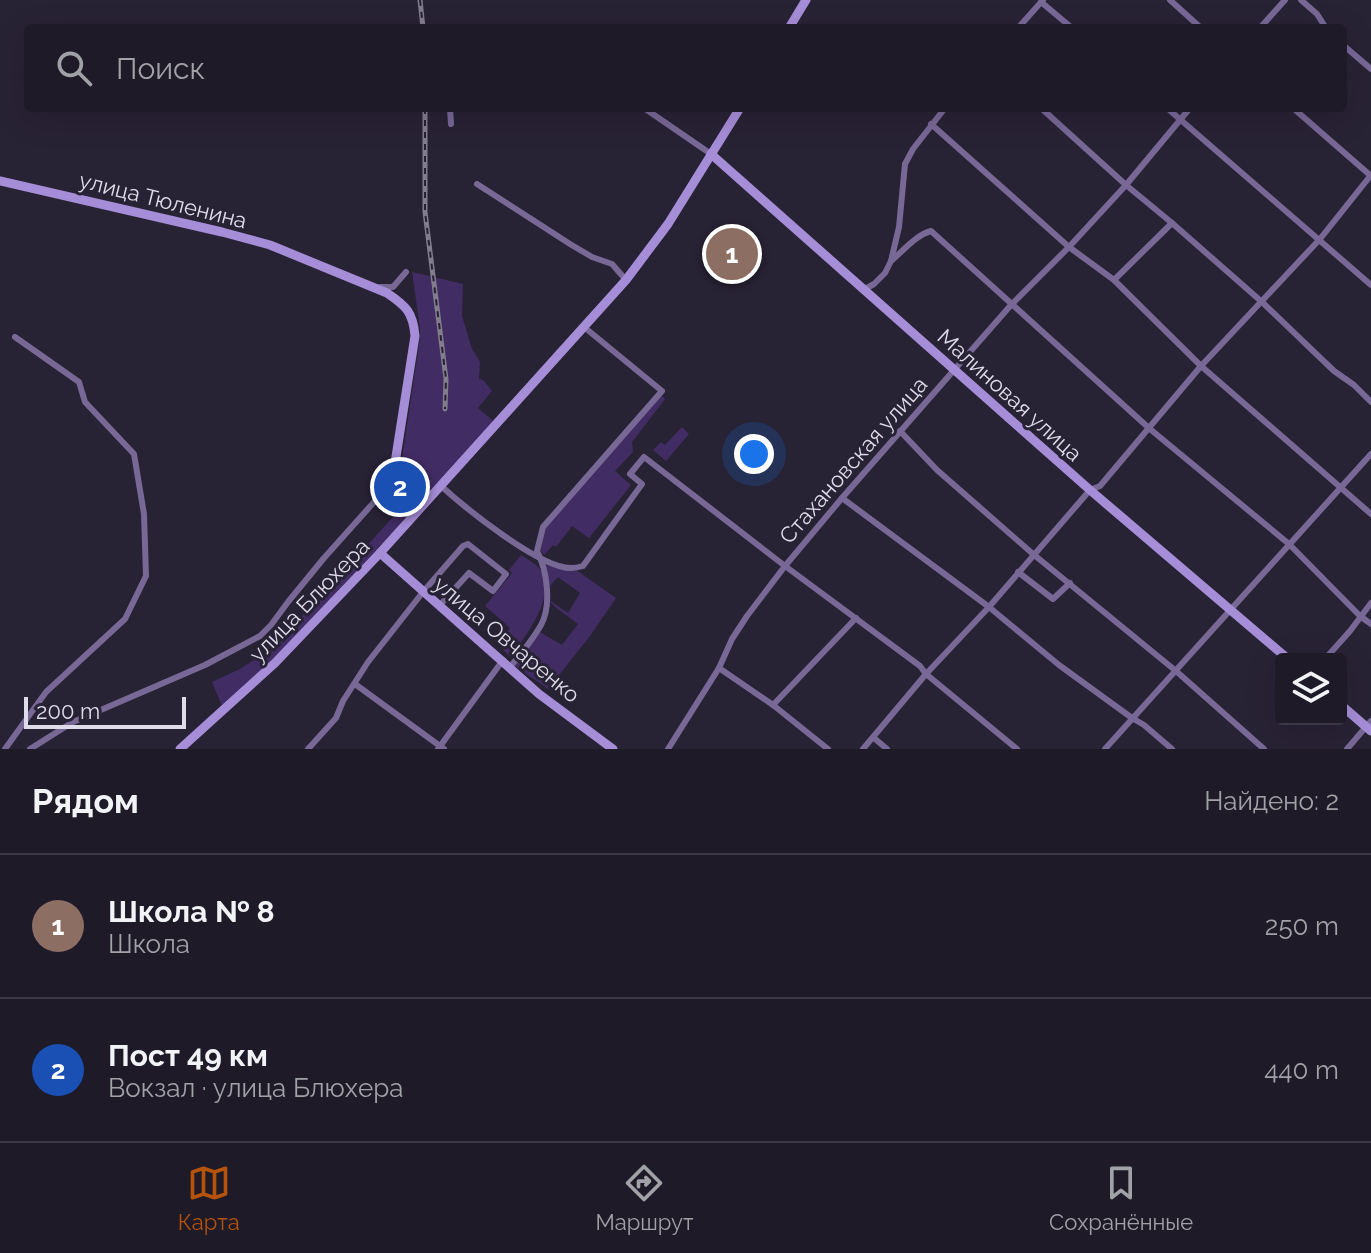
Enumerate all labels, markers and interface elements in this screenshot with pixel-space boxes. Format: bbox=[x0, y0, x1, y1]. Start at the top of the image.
search box bbox=[24, 24, 1347, 112]
icon: search bbox=[52, 46, 96, 90]
text: Поиск bbox=[116, 51, 205, 86]
street label: улица Тюленина bbox=[76, 167, 250, 233]
pin: 1 bbox=[706, 224, 758, 284]
street label: Малиновая улица bbox=[933, 323, 1087, 467]
street label: Стахановская улица bbox=[774, 371, 932, 549]
your location bbox=[734, 434, 774, 474]
pin: 2 bbox=[374, 457, 426, 517]
street label: улица Блюхера bbox=[244, 533, 374, 667]
street label: улица Овчаренко bbox=[429, 570, 585, 708]
map controls bbox=[1275, 653, 1347, 725]
button: layers bbox=[1275, 653, 1347, 725]
scale bar bbox=[24, 693, 186, 729]
text: 200 m bbox=[36, 698, 100, 724]
text: Рядом bbox=[32, 781, 139, 821]
text: Найдено: 2 bbox=[1204, 786, 1339, 816]
text: Школа № 8 bbox=[108, 894, 275, 929]
text: 1 bbox=[52, 911, 64, 941]
text: 250 m bbox=[1265, 911, 1339, 941]
text: Школа bbox=[108, 929, 190, 959]
text: Пост 49 км bbox=[108, 1038, 268, 1073]
text: 2 bbox=[51, 1055, 65, 1085]
text: 440 m bbox=[1264, 1055, 1339, 1085]
text: Вокзал · улица Блюхера bbox=[108, 1073, 403, 1103]
tab: Карта bbox=[178, 1161, 240, 1235]
tab: Маршрут bbox=[595, 1161, 693, 1235]
tab: Сохранённые bbox=[1049, 1161, 1193, 1235]

